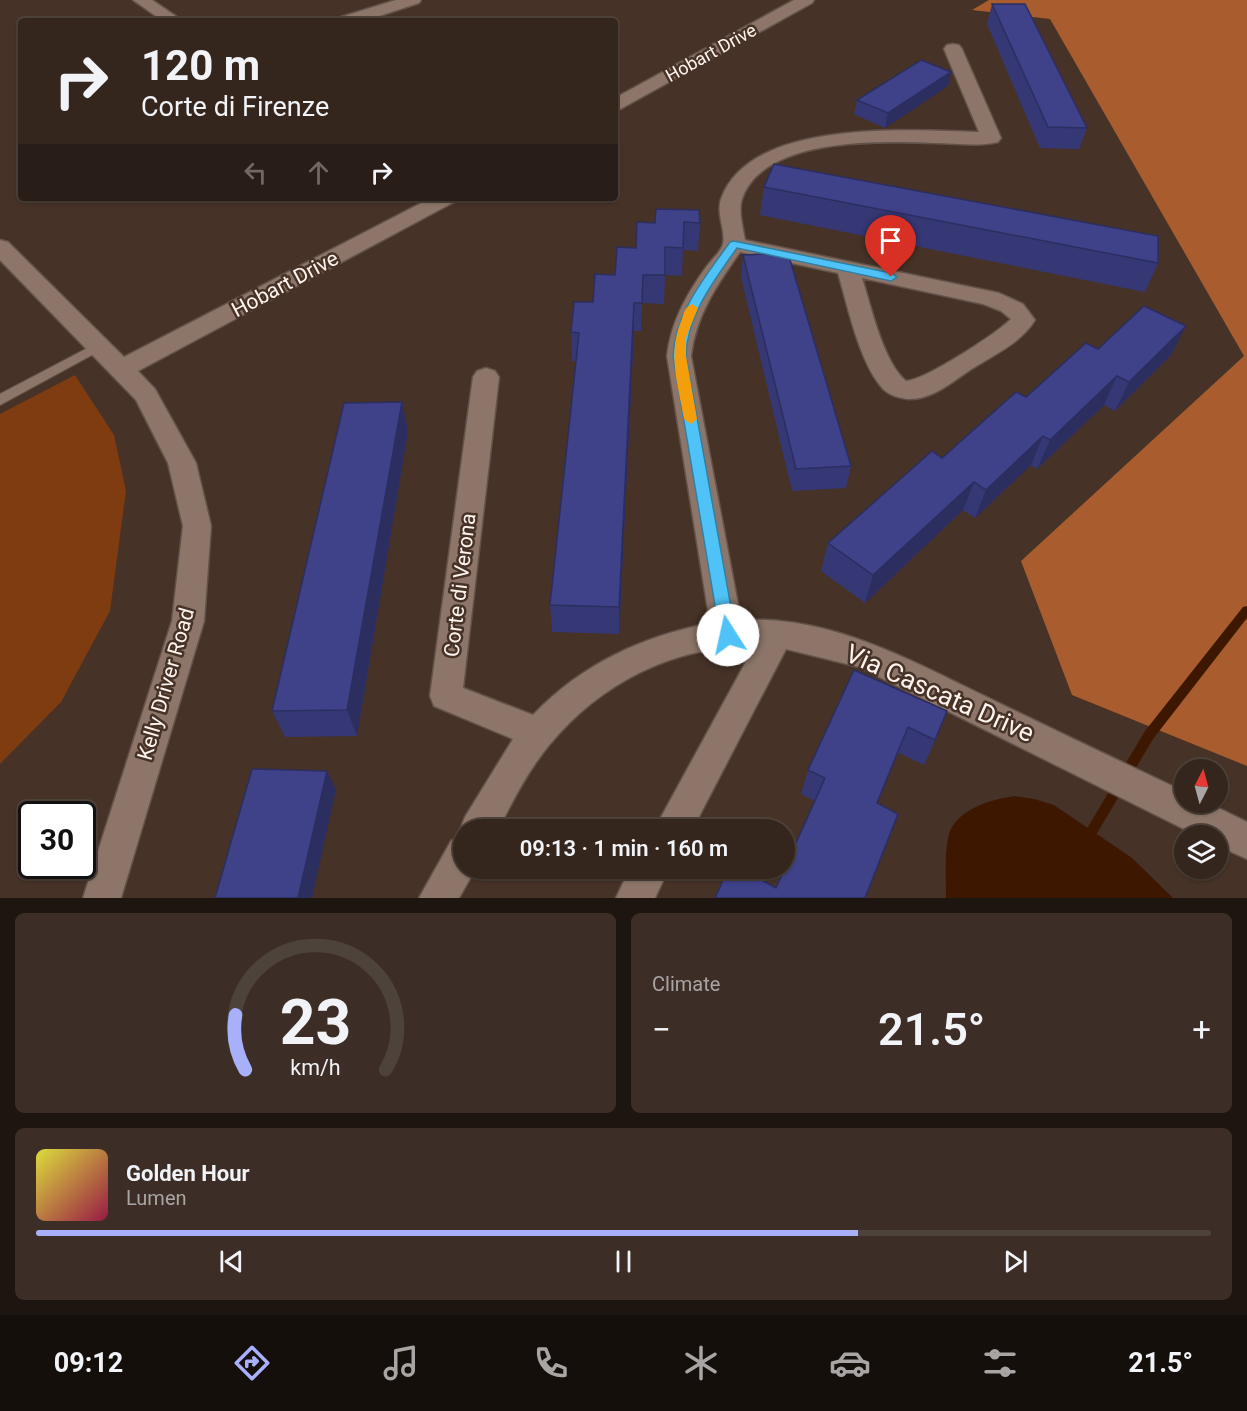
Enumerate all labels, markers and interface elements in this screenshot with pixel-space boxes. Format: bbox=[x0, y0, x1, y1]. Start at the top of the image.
street label: Hobart Drive bbox=[662, 19, 760, 86]
text: 120 m bbox=[141, 41, 260, 90]
icon: right bbox=[42, 42, 120, 120]
text: Corte di Firenze bbox=[141, 91, 329, 123]
icon: left bbox=[239, 156, 272, 189]
icon: ahead bbox=[302, 156, 335, 189]
icon: right bbox=[365, 156, 398, 189]
pin bbox=[865, 215, 916, 277]
icon: arrive bbox=[874, 224, 907, 257]
street label: Hobart Drive bbox=[228, 246, 342, 322]
street label: Corte di Verona bbox=[439, 512, 481, 658]
position arrow bbox=[696, 603, 760, 667]
street label: Kelly Driver Road bbox=[133, 605, 199, 763]
street label: Via Cascata Drive bbox=[841, 638, 1039, 748]
north arrow bbox=[1174, 759, 1228, 813]
map controls bbox=[1174, 759, 1228, 879]
speed limit sign: 30 bbox=[18, 801, 96, 879]
button: layers bbox=[1174, 825, 1228, 879]
text: 09:13 · 1 min · 160 m bbox=[520, 836, 728, 861]
text: Climate bbox=[652, 972, 720, 996]
text: 23 bbox=[280, 986, 351, 1059]
text: 21.5° bbox=[878, 1003, 985, 1056]
text: − bbox=[652, 1010, 671, 1049]
text: + bbox=[1192, 1010, 1211, 1049]
text: km/h bbox=[290, 1055, 341, 1080]
text: Golden Hour bbox=[126, 1161, 250, 1186]
text: Lumen bbox=[126, 1186, 187, 1210]
icon: previous bbox=[215, 1245, 248, 1278]
icon: pause bbox=[607, 1245, 640, 1278]
icon: next bbox=[999, 1245, 1032, 1278]
icon: directions bbox=[231, 1342, 273, 1384]
icon: music bbox=[380, 1342, 422, 1384]
icon: phone bbox=[530, 1342, 572, 1384]
icon: climate bbox=[680, 1342, 722, 1384]
icon: car bbox=[829, 1342, 871, 1384]
icon: filters bbox=[979, 1342, 1021, 1384]
text: 09:12 bbox=[54, 1347, 123, 1379]
text: 21.5° bbox=[1128, 1347, 1193, 1379]

